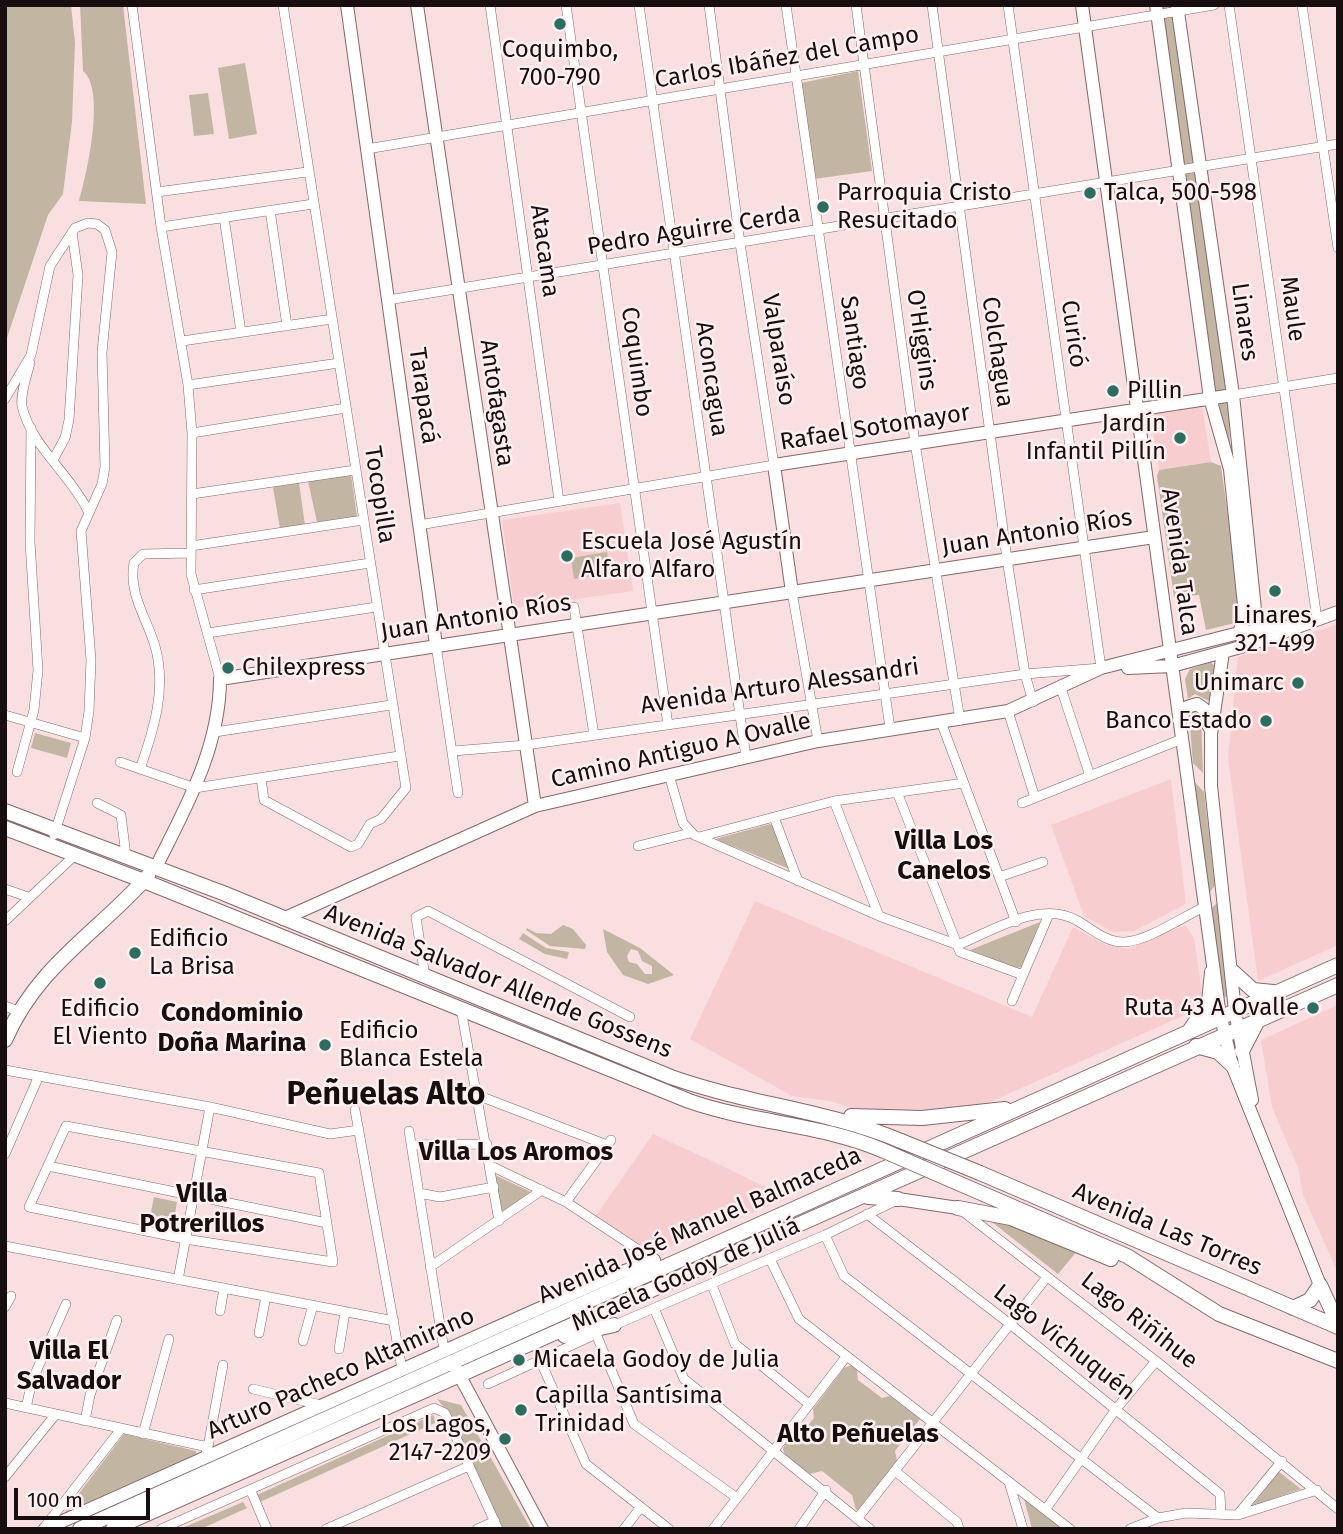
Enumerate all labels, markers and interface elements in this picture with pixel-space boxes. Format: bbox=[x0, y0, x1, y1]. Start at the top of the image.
marker: Coquimbo, 700-790 bbox=[552, 16, 568, 32]
street label: Carlos Ibáñez del Campo bbox=[653, 21, 921, 95]
place label: Coquimbo, 700-790 bbox=[502, 36, 618, 92]
place label: Parroquia Cristo Resucitado bbox=[837, 179, 1012, 235]
place label: Talca, 500-598 bbox=[1104, 179, 1257, 207]
marker: Talca, 500-598 bbox=[1082, 185, 1098, 201]
marker: Parroquia Cristo Resucitado bbox=[815, 199, 831, 215]
street label: Pedro Aguirre Cerda bbox=[585, 200, 803, 262]
street label: Atacama bbox=[523, 203, 565, 299]
street label: Maule bbox=[1273, 274, 1311, 344]
street label: Linares bbox=[1224, 281, 1264, 363]
street label: O'Higgins bbox=[900, 288, 942, 392]
street label: Valparaíso bbox=[755, 292, 801, 408]
street label: Santiago bbox=[833, 294, 875, 392]
street label: Colchagua bbox=[975, 295, 1019, 409]
street label: Curicó bbox=[1054, 298, 1092, 370]
street label: Coquimbo bbox=[614, 305, 658, 419]
street label: Aconcagua bbox=[689, 319, 733, 439]
street label: Antofagasta bbox=[473, 338, 519, 468]
street label: Tarapacá bbox=[402, 346, 444, 446]
place label: Pillin bbox=[1127, 377, 1183, 405]
marker: Pillin bbox=[1105, 383, 1121, 399]
street label: Rafael Sotomayor bbox=[778, 399, 972, 457]
place label: Jardín Infantil Pillín bbox=[1026, 410, 1166, 466]
marker: Jardín Infantil Pillín bbox=[1172, 430, 1188, 446]
street label: Tocopilla bbox=[357, 444, 401, 546]
street label: Avenida Talca bbox=[1154, 487, 1204, 637]
street label: Juan Antonio Ríos bbox=[940, 504, 1134, 562]
place label: Escuela José Agustín Alfaro Alfaro bbox=[581, 528, 802, 584]
marker: Escuela José Agustín Alfaro Alfaro bbox=[559, 548, 575, 564]
marker: Linares, 321-499 bbox=[1267, 583, 1283, 599]
street label: Juan Antonio Ríos bbox=[379, 589, 573, 647]
place label: Linares, 321-499 bbox=[1233, 602, 1317, 658]
street label: Avenida Arturo Alessandri bbox=[639, 653, 921, 721]
place label: Chilexpress bbox=[242, 654, 366, 682]
marker: Chilexpress bbox=[220, 660, 236, 676]
place label: Unimarc bbox=[1194, 669, 1284, 697]
marker: Unimarc bbox=[1290, 675, 1306, 691]
street label: Camino Antiguo A Ovalle bbox=[548, 707, 814, 795]
place label: Banco Estado bbox=[1105, 707, 1252, 735]
marker: Banco Estado bbox=[1258, 713, 1274, 729]
district label: Villa Los Canelos bbox=[895, 826, 993, 888]
street label: Avenida Salvador Allende Gossens bbox=[320, 899, 676, 1065]
place label: Edificio La Brisa bbox=[149, 925, 235, 981]
marker: Edificio La Brisa bbox=[127, 945, 143, 961]
marker: Edificio El Viento bbox=[92, 975, 108, 991]
place label: Ruta 43 A Ovalle bbox=[1124, 994, 1299, 1022]
place label: Edificio El Viento bbox=[52, 995, 148, 1051]
district label: Condominio Doña Marina bbox=[157, 998, 307, 1060]
marker: Ruta 43 A Ovalle bbox=[1305, 1000, 1321, 1016]
place label: Edificio Blanca Estela bbox=[339, 1017, 484, 1073]
marker: Edificio Blanca Estela bbox=[317, 1037, 333, 1053]
district label: Peñuelas Alto bbox=[287, 1076, 485, 1114]
district label: Villa Los Aromos bbox=[419, 1137, 613, 1169]
street label: Avenida José Manuel Balmaceda bbox=[534, 1141, 866, 1311]
street label: Avenida Las Torres bbox=[1068, 1177, 1266, 1283]
district label: Villa Potrerillos bbox=[140, 1179, 264, 1240]
street label: Micaela Godoy de Juliá bbox=[567, 1212, 805, 1338]
street label: Lago Riñihue bbox=[1075, 1266, 1203, 1376]
street label: Lago Vichuquén bbox=[987, 1279, 1141, 1407]
street label: Arturo Pacheco Altamirano bbox=[203, 1302, 479, 1446]
district label: Villa El Salvador bbox=[17, 1336, 121, 1398]
place label: Micaela Godoy de Julia bbox=[533, 1346, 780, 1374]
marker: Micaela Godoy de Julia bbox=[511, 1352, 527, 1368]
place label: Capilla Santísima Trinidad bbox=[535, 1382, 723, 1438]
marker: Capilla Santísima Trinidad bbox=[513, 1402, 529, 1418]
place label: Los Lagos, 2147-2209 bbox=[380, 1411, 491, 1467]
district label: Alto Peñuelas bbox=[777, 1419, 939, 1451]
marker: Los Lagos, 2147-2209 bbox=[497, 1431, 513, 1447]
scale bar bbox=[18, 1474, 154, 1518]
text: 100 m bbox=[27, 1487, 83, 1513]

